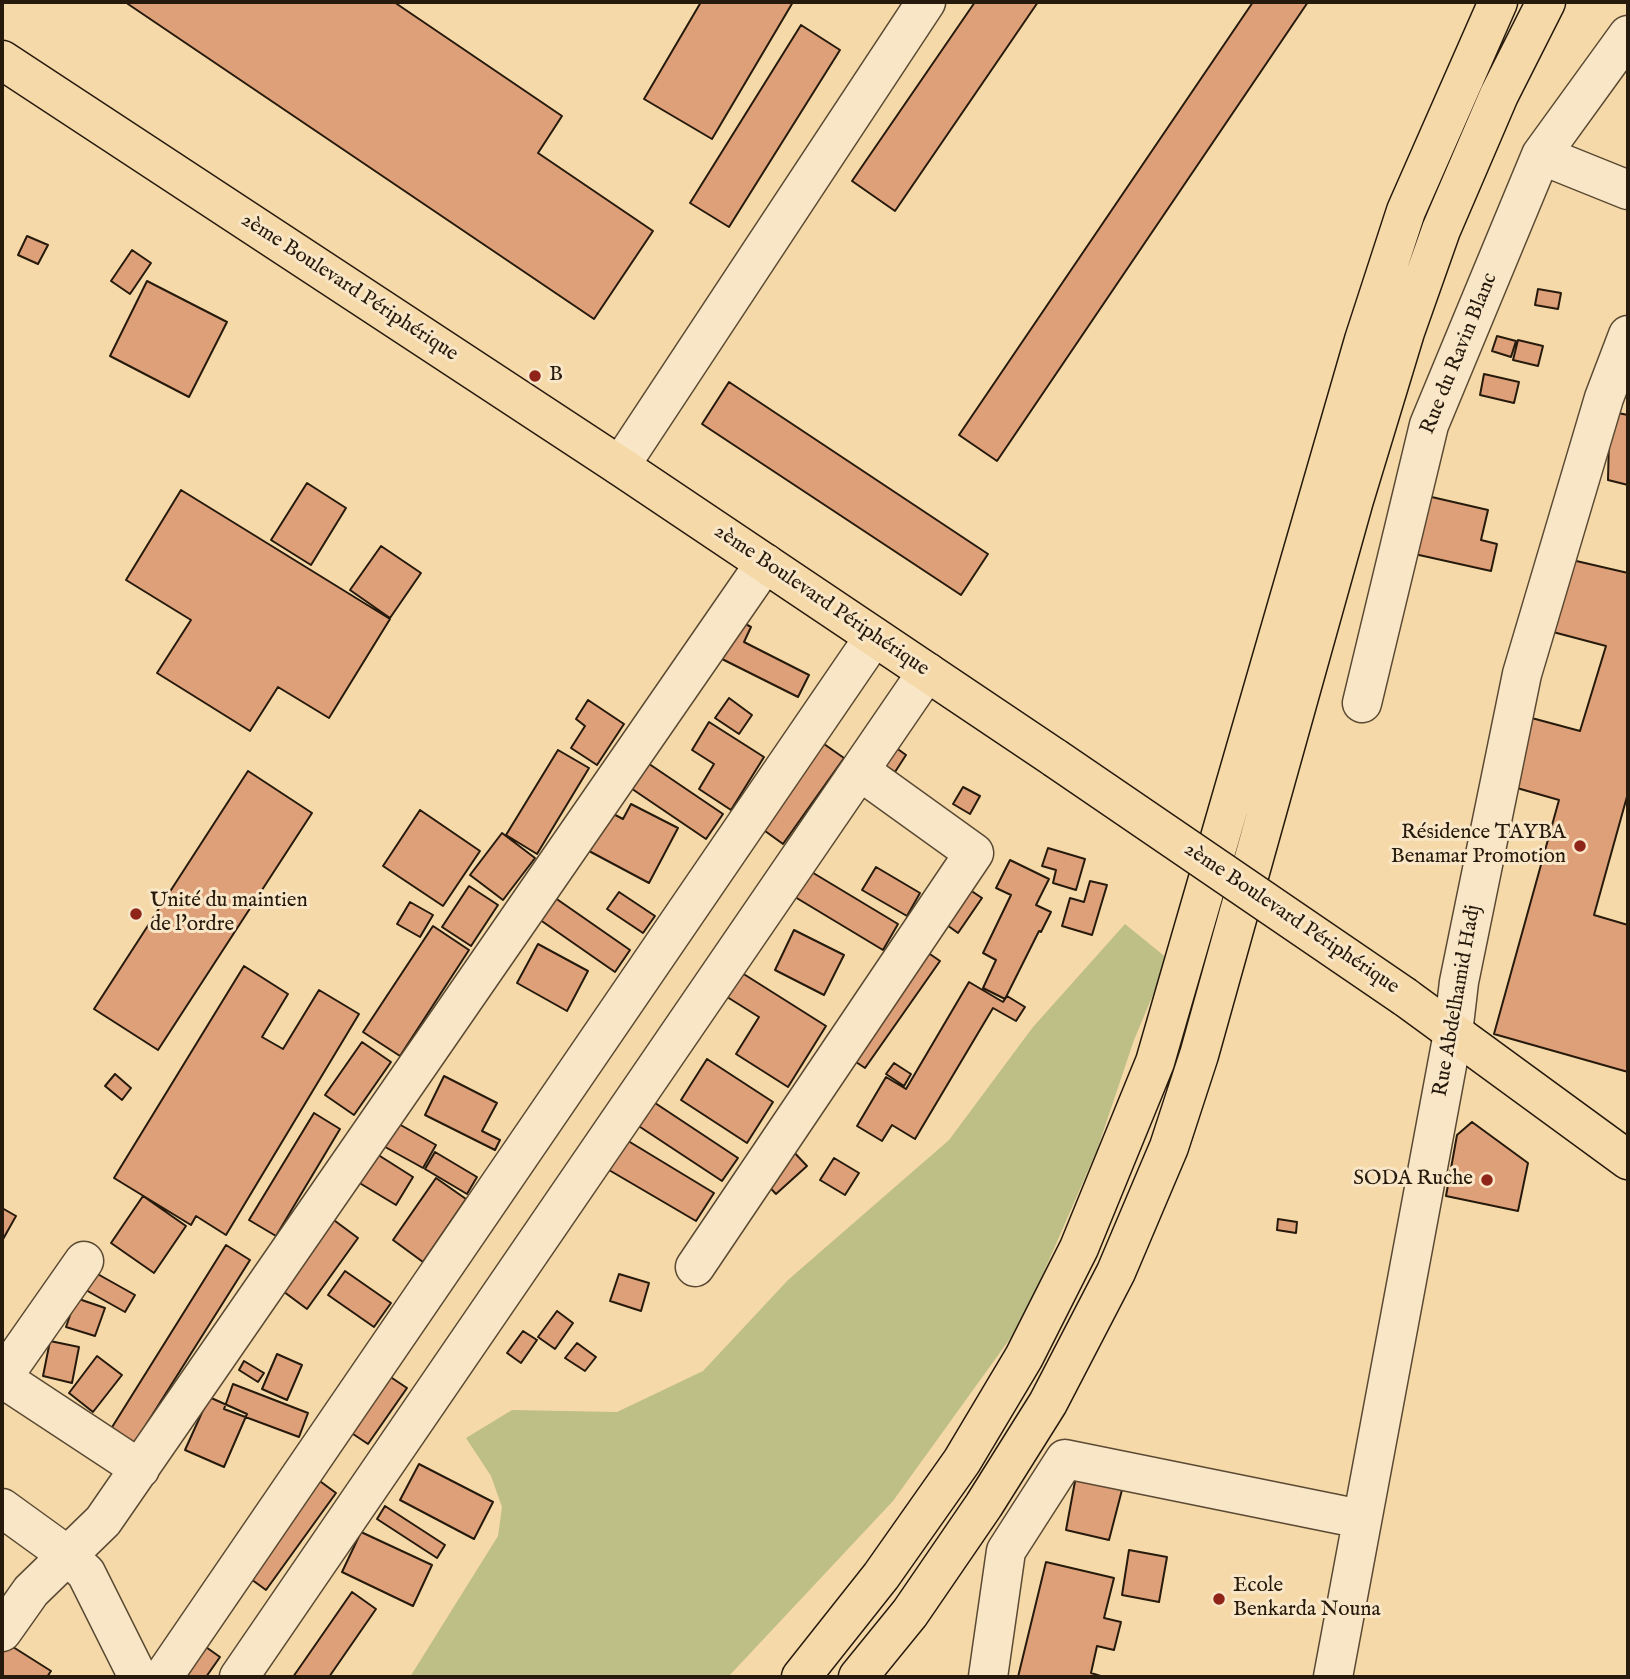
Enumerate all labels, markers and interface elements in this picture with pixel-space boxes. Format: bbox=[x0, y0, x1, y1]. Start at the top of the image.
street label: 2ème Boulevard Périphérique bbox=[236, 208, 462, 368]
street label: Rue du Ravin Blanc bbox=[1416, 270, 1504, 438]
place label: B bbox=[549, 363, 563, 389]
marker: B bbox=[527, 368, 543, 384]
street label: 2ème Boulevard Périphérique bbox=[709, 520, 933, 682]
place label: Résidence TAYBA Benamar Promotion bbox=[1391, 821, 1566, 871]
street label: 2ème Boulevard Périphérique bbox=[1179, 838, 1403, 1000]
marker: Résidence TAYBA Benamar Promotion bbox=[1572, 838, 1588, 854]
place label: Unité du maintien de l'ordre bbox=[150, 889, 308, 939]
street label: Rue Abdelhamid Hadj bbox=[1429, 903, 1487, 1099]
marker: Unité du maintien de l'ordre bbox=[128, 906, 144, 922]
place label: SODA Ruche bbox=[1353, 1167, 1473, 1193]
marker: SODA Ruche bbox=[1479, 1172, 1495, 1188]
place label: Ecole Benkarda Nouna bbox=[1233, 1574, 1381, 1624]
marker: Ecole Benkarda Nouna bbox=[1211, 1591, 1227, 1607]

